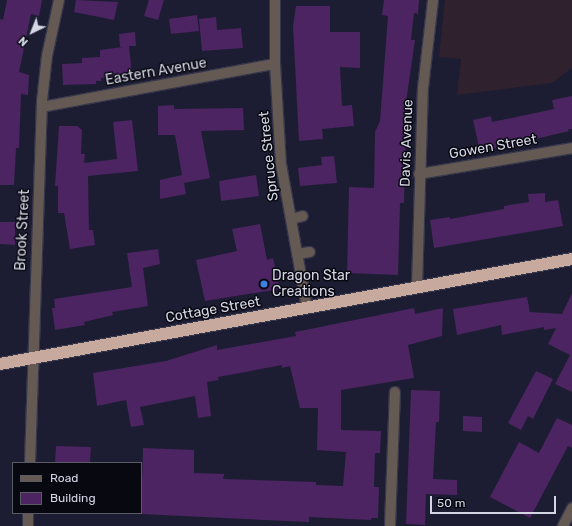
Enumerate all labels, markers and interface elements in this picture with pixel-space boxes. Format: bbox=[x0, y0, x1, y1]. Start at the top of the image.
north arrow bbox=[12, 12, 52, 52]
text: N bbox=[16, 34, 31, 49]
street label: Eastern Avenue bbox=[104, 55, 208, 89]
street label: Davis Avenue bbox=[397, 99, 417, 187]
street label: Spruce Street bbox=[256, 110, 282, 202]
street label: Gowen Street bbox=[448, 131, 538, 163]
street label: Brook Street bbox=[12, 189, 34, 271]
place label: Dragon Star Creations bbox=[272, 268, 350, 300]
marker: Dragon Star Creations bbox=[259, 279, 269, 289]
street label: Cottage Street bbox=[164, 293, 262, 327]
legend bbox=[12, 462, 142, 514]
text: Road bbox=[50, 471, 78, 485]
scale bar bbox=[432, 488, 558, 514]
text: Building bbox=[50, 491, 96, 505]
text: 50 m bbox=[437, 496, 465, 510]

